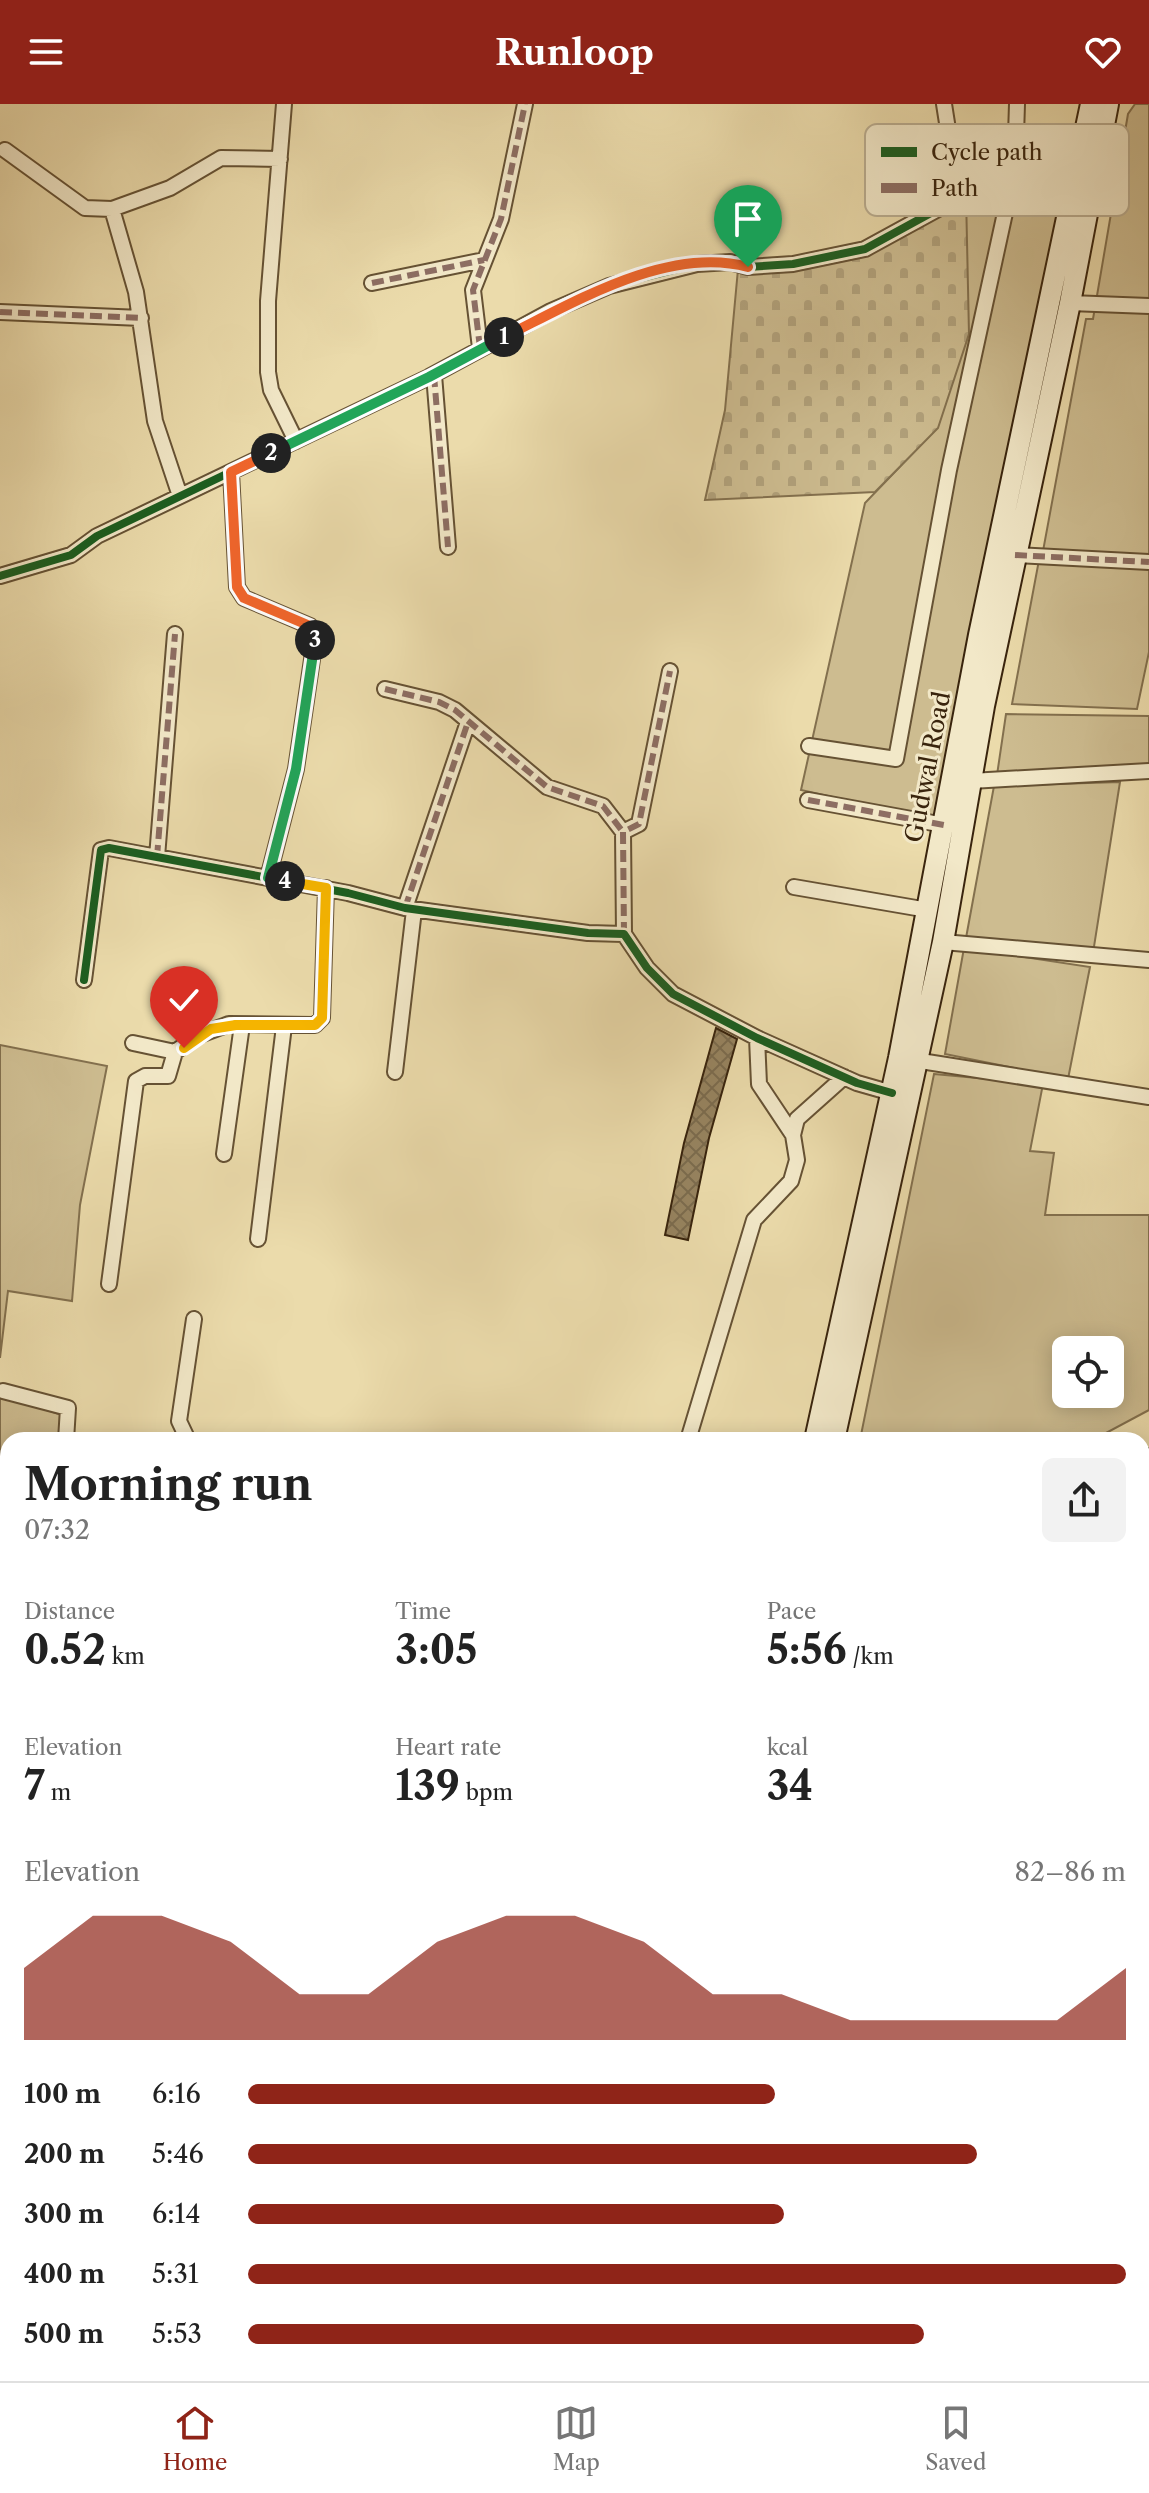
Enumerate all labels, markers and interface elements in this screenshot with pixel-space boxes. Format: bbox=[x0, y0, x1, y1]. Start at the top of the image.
icon: menu bbox=[24, 30, 68, 74]
text: Runloop bbox=[495, 30, 654, 74]
icon: heart bbox=[1081, 30, 1125, 74]
legend bbox=[865, 124, 1129, 216]
text: Cycle path bbox=[931, 139, 1043, 166]
text: Path bbox=[931, 175, 979, 202]
pin bbox=[714, 185, 782, 267]
icon: arrive bbox=[726, 197, 770, 241]
pin: 1 bbox=[484, 317, 524, 357]
text: 1 bbox=[499, 323, 509, 350]
pin: 2 bbox=[251, 433, 291, 473]
text: 2 bbox=[265, 439, 278, 466]
pin: 3 bbox=[295, 620, 335, 660]
text: 3 bbox=[309, 626, 321, 653]
street label: Gudwal Road bbox=[899, 689, 956, 845]
pin: 4 bbox=[265, 861, 305, 901]
text: 4 bbox=[278, 867, 292, 894]
pin bbox=[150, 966, 218, 1048]
icon: check bbox=[162, 978, 206, 1022]
map controls bbox=[1052, 1336, 1124, 1408]
button: locate bbox=[1052, 1336, 1124, 1408]
text: Morning run bbox=[24, 1457, 313, 1511]
button: share bbox=[1042, 1458, 1126, 1542]
text: 07:32 bbox=[24, 1514, 90, 1546]
text: Distance bbox=[24, 1598, 115, 1625]
text: Time bbox=[395, 1598, 451, 1625]
text: Pace bbox=[767, 1598, 816, 1625]
text: 0.52 bbox=[24, 1625, 106, 1674]
text: 3:05 bbox=[395, 1625, 477, 1674]
text: 5:56 bbox=[767, 1625, 847, 1674]
text: km bbox=[106, 1643, 145, 1670]
text: /km bbox=[847, 1643, 894, 1670]
text: Elevation bbox=[24, 1734, 122, 1761]
text: Heart rate bbox=[395, 1734, 501, 1761]
text: kcal bbox=[767, 1734, 808, 1761]
text: 7 bbox=[24, 1761, 45, 1810]
text: 139 bbox=[395, 1761, 460, 1810]
text: 34 bbox=[767, 1761, 813, 1810]
text: m bbox=[45, 1779, 71, 1806]
text: bpm bbox=[460, 1779, 513, 1806]
text: Elevation bbox=[24, 1856, 140, 1888]
text: 82–86 m bbox=[1015, 1856, 1126, 1888]
text: 100 m bbox=[24, 2078, 101, 2110]
text: 6:16 bbox=[152, 2078, 201, 2110]
text: 200 m bbox=[24, 2138, 105, 2170]
text: 5:46 bbox=[152, 2138, 204, 2170]
text: 300 m bbox=[24, 2198, 104, 2230]
text: 6:14 bbox=[152, 2198, 200, 2230]
text: 400 m bbox=[24, 2258, 105, 2290]
text: 5:31 bbox=[152, 2258, 199, 2290]
text: 500 m bbox=[24, 2318, 104, 2350]
text: 5:53 bbox=[152, 2318, 202, 2350]
tab: Home bbox=[163, 2401, 227, 2476]
tab: Map bbox=[553, 2401, 600, 2476]
tab: Saved bbox=[925, 2401, 986, 2476]

